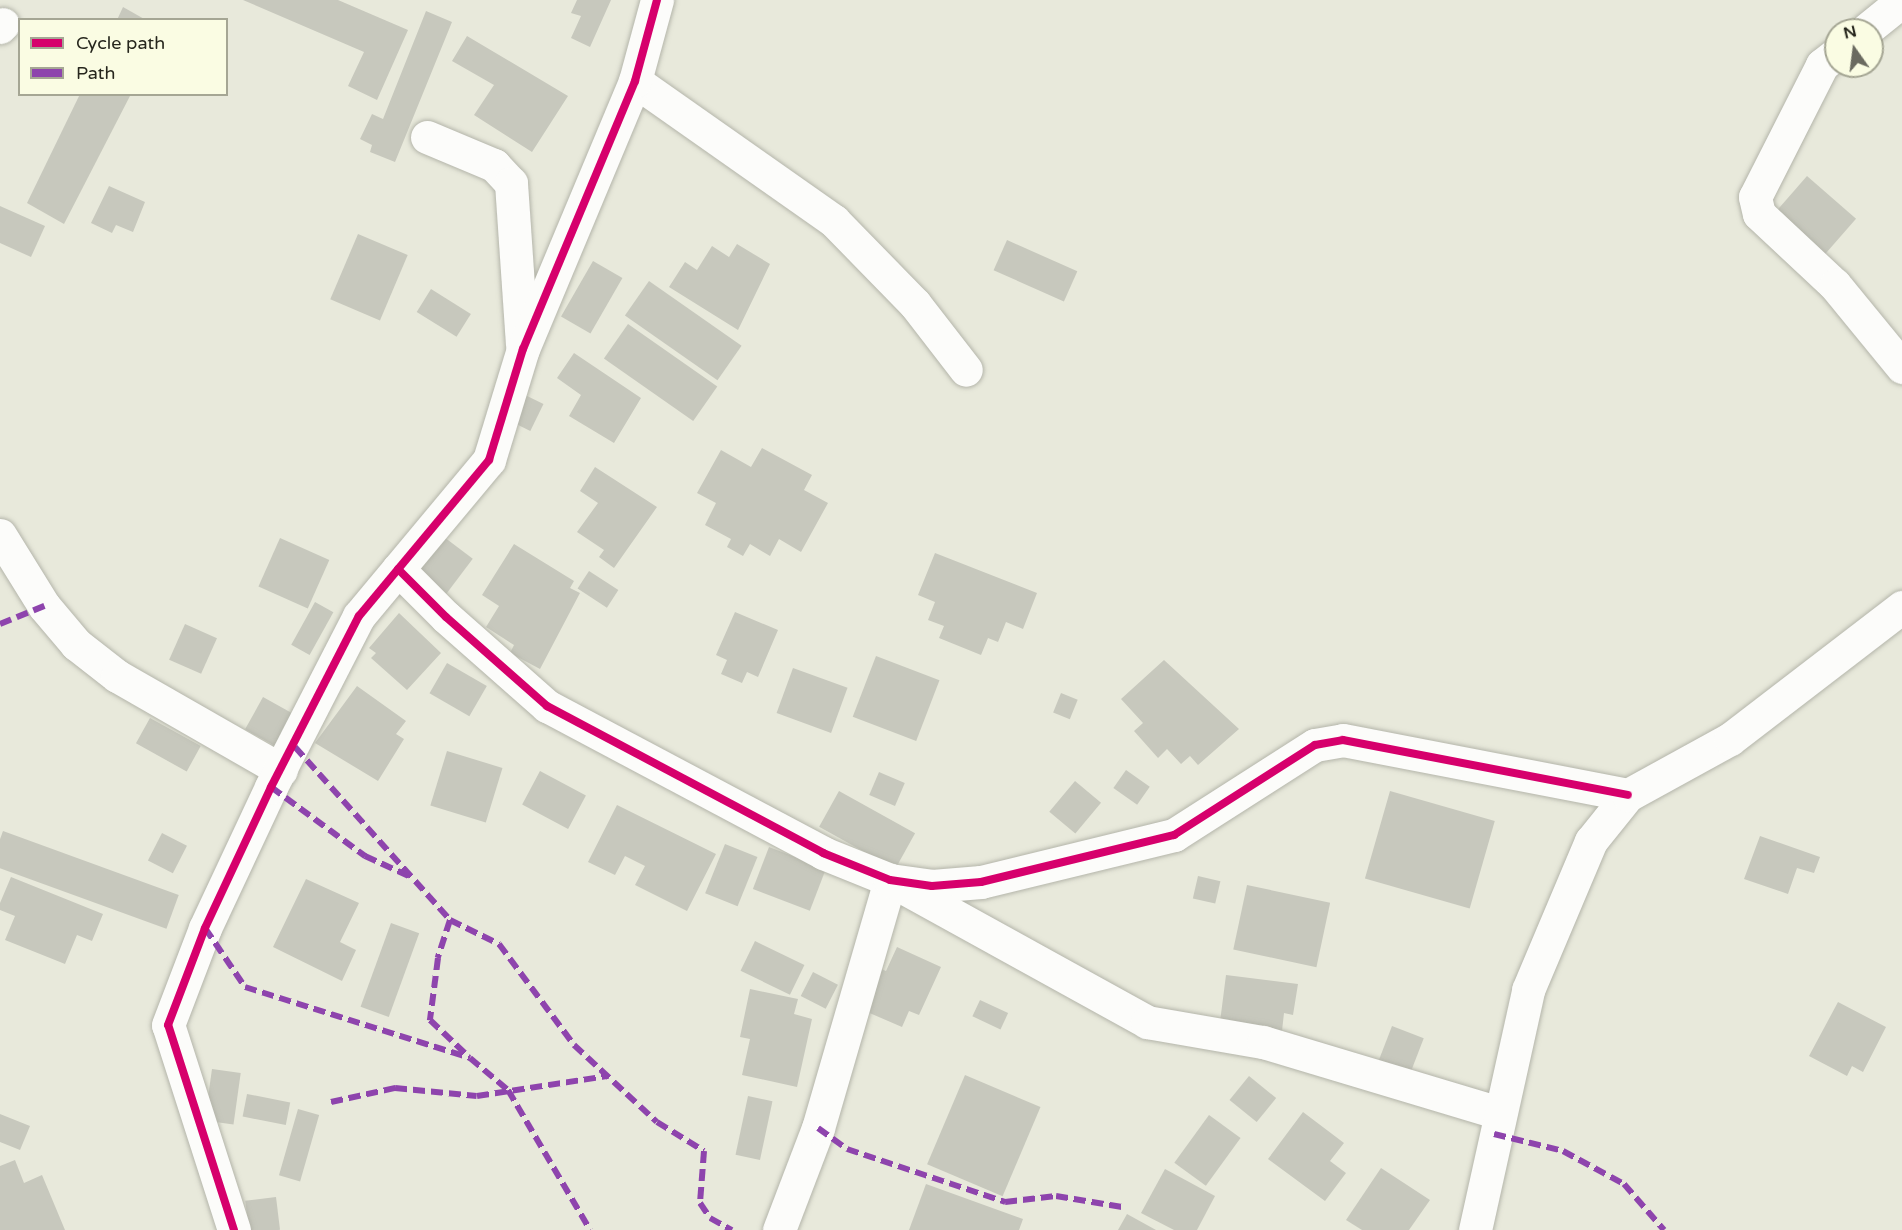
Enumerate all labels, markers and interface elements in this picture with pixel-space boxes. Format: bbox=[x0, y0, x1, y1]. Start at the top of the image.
legend bbox=[18, 18, 228, 96]
north arrow bbox=[1824, 18, 1884, 78]
text: N bbox=[1841, 21, 1859, 44]
text: Cycle path bbox=[76, 32, 165, 54]
text: Path bbox=[76, 62, 115, 84]

